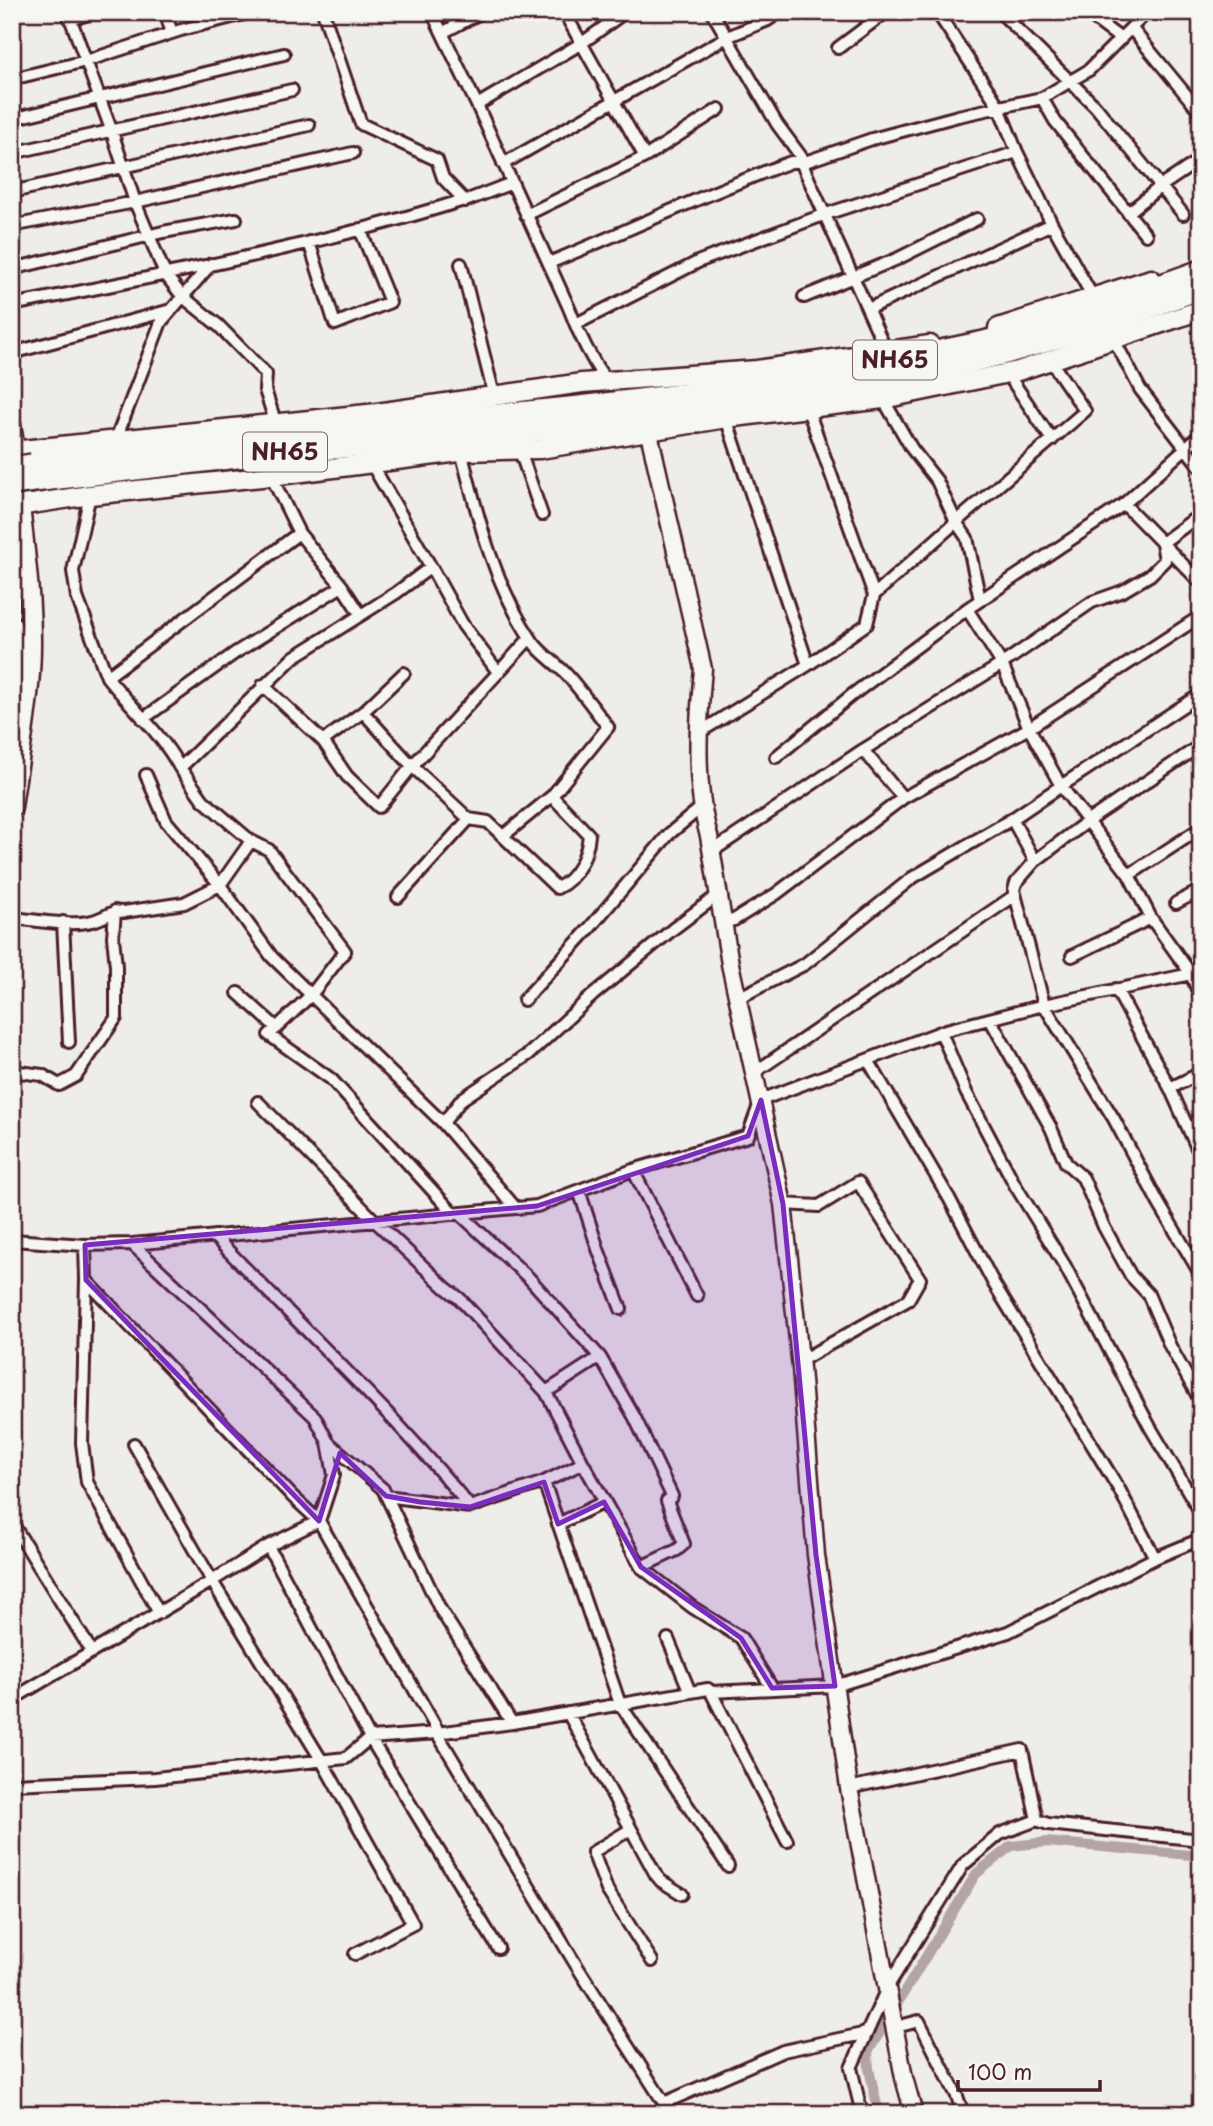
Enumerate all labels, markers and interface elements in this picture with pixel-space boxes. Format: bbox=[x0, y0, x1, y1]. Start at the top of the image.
road number: NH65 bbox=[853, 340, 937, 380]
road number: NH65 bbox=[243, 432, 327, 472]
scale bar bbox=[958, 2049, 1099, 2093]
text: 100 m bbox=[968, 2055, 1032, 2087]

